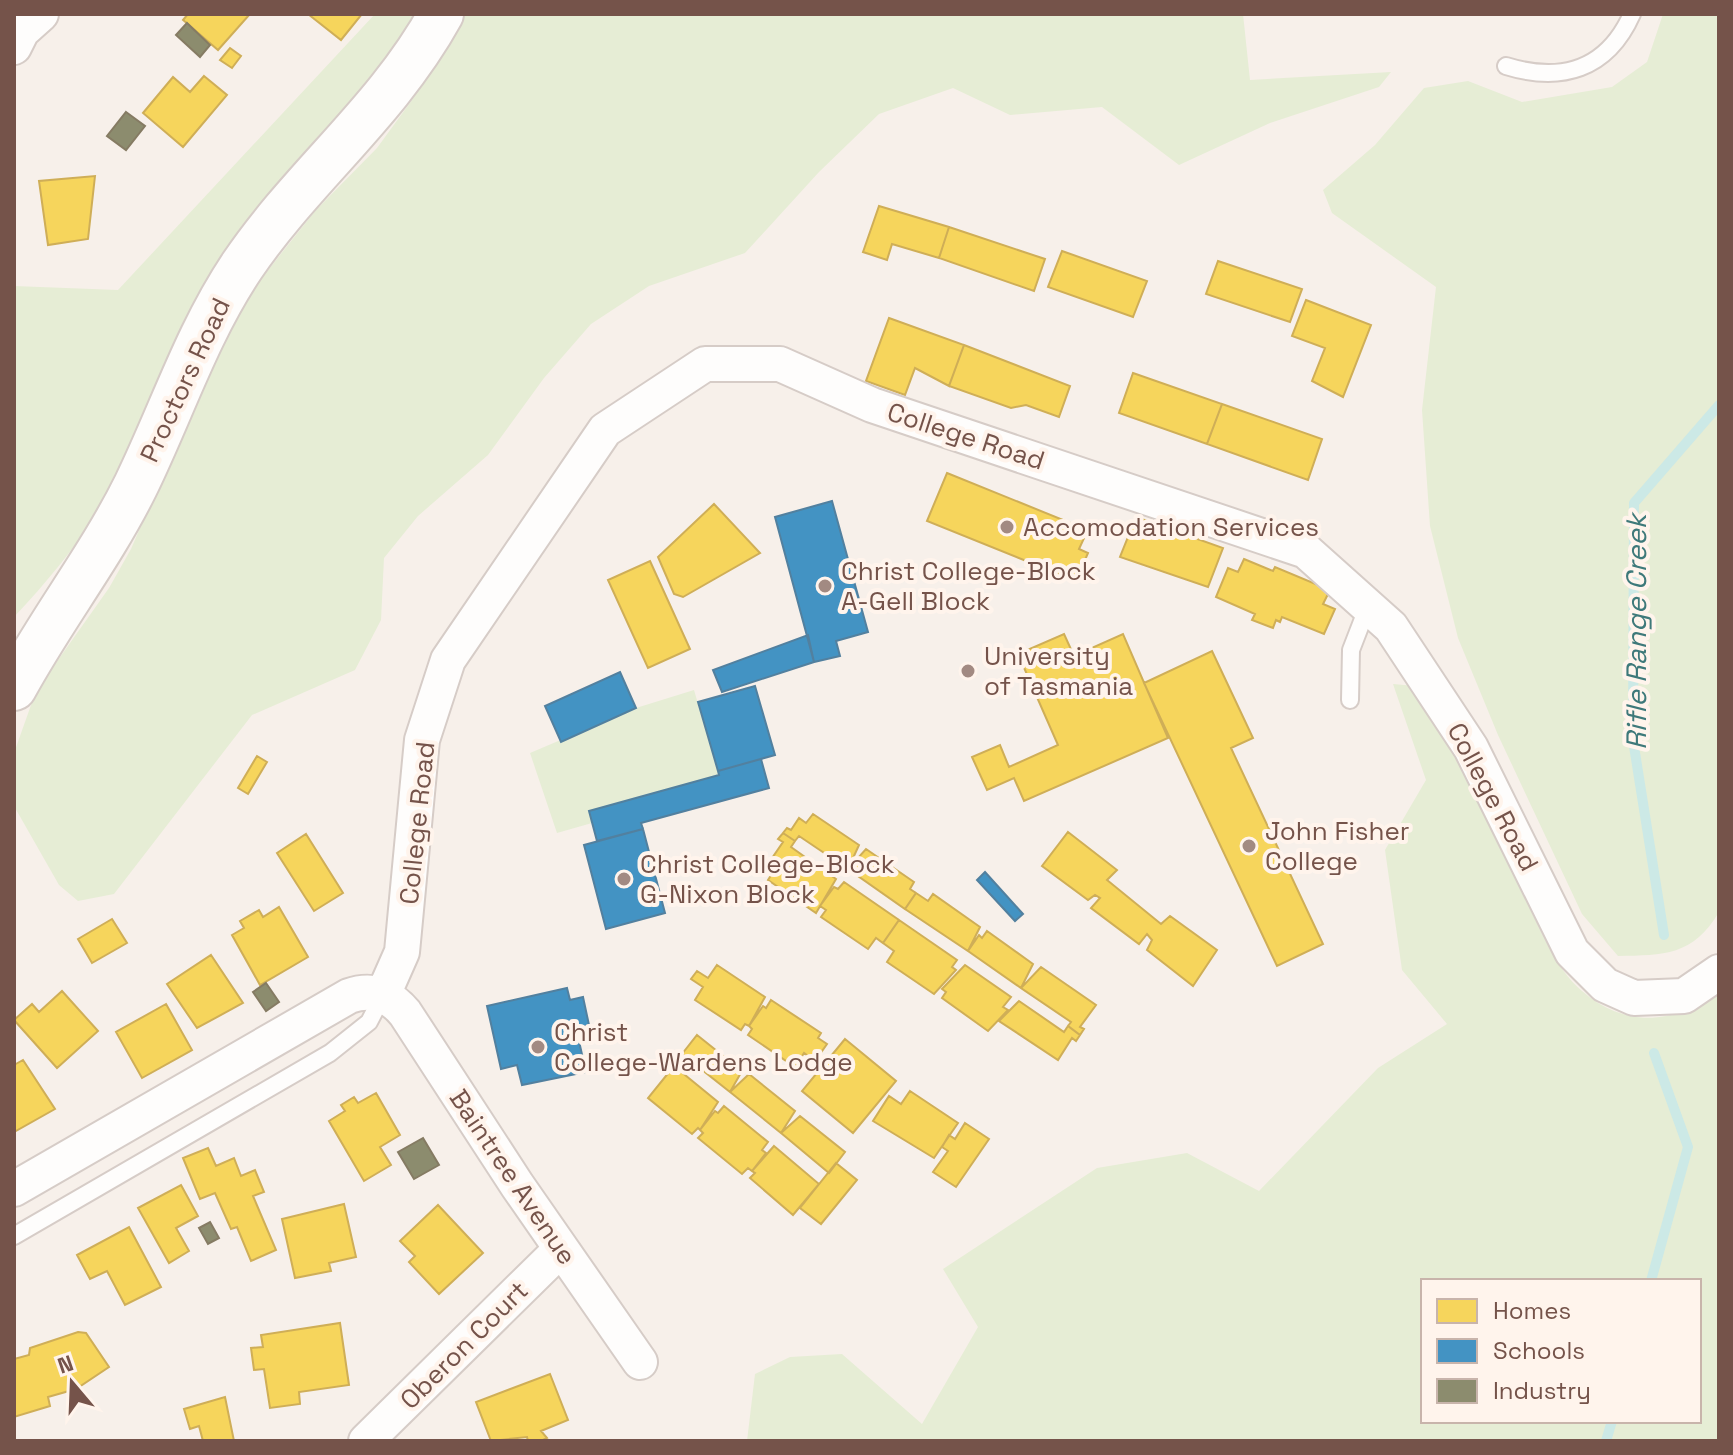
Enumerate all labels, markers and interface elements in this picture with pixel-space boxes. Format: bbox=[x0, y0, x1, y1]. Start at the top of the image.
street label: Proctors Road bbox=[132, 292, 238, 468]
street label: College Road bbox=[883, 395, 1049, 477]
place label: Accomodation Services bbox=[1023, 510, 1319, 544]
water label: Rifle Range Creek bbox=[1618, 511, 1654, 750]
marker: Accomodation Services bbox=[998, 518, 1016, 536]
place label: Christ College-Block A-Gell Block bbox=[841, 554, 1096, 618]
marker: Christ College-Block A-Gell Block bbox=[816, 577, 834, 595]
place label: University of Tasmania bbox=[984, 639, 1133, 703]
marker: University of Tasmania bbox=[959, 662, 977, 680]
street label: College Road bbox=[1440, 717, 1546, 877]
street label: College Road bbox=[392, 740, 442, 906]
place label: John Fisher College bbox=[1265, 814, 1410, 878]
marker: John Fisher College bbox=[1240, 837, 1258, 855]
place label: Christ College-Block G-Nixon Block bbox=[640, 847, 895, 911]
marker: Christ College-Block G-Nixon Block bbox=[615, 870, 633, 888]
place label: Christ College-Wardens Lodge bbox=[554, 1015, 853, 1079]
marker: Christ College-Wardens Lodge bbox=[529, 1038, 547, 1056]
street label: Baintree Avenue bbox=[442, 1083, 584, 1271]
street label: Oberon Court bbox=[393, 1274, 535, 1416]
legend bbox=[1421, 1279, 1701, 1423]
text: Homes bbox=[1493, 1295, 1571, 1326]
text: Schools bbox=[1493, 1335, 1585, 1366]
north arrow bbox=[32, 1343, 112, 1423]
text: N bbox=[54, 1348, 77, 1380]
text: Industry bbox=[1493, 1375, 1591, 1406]

